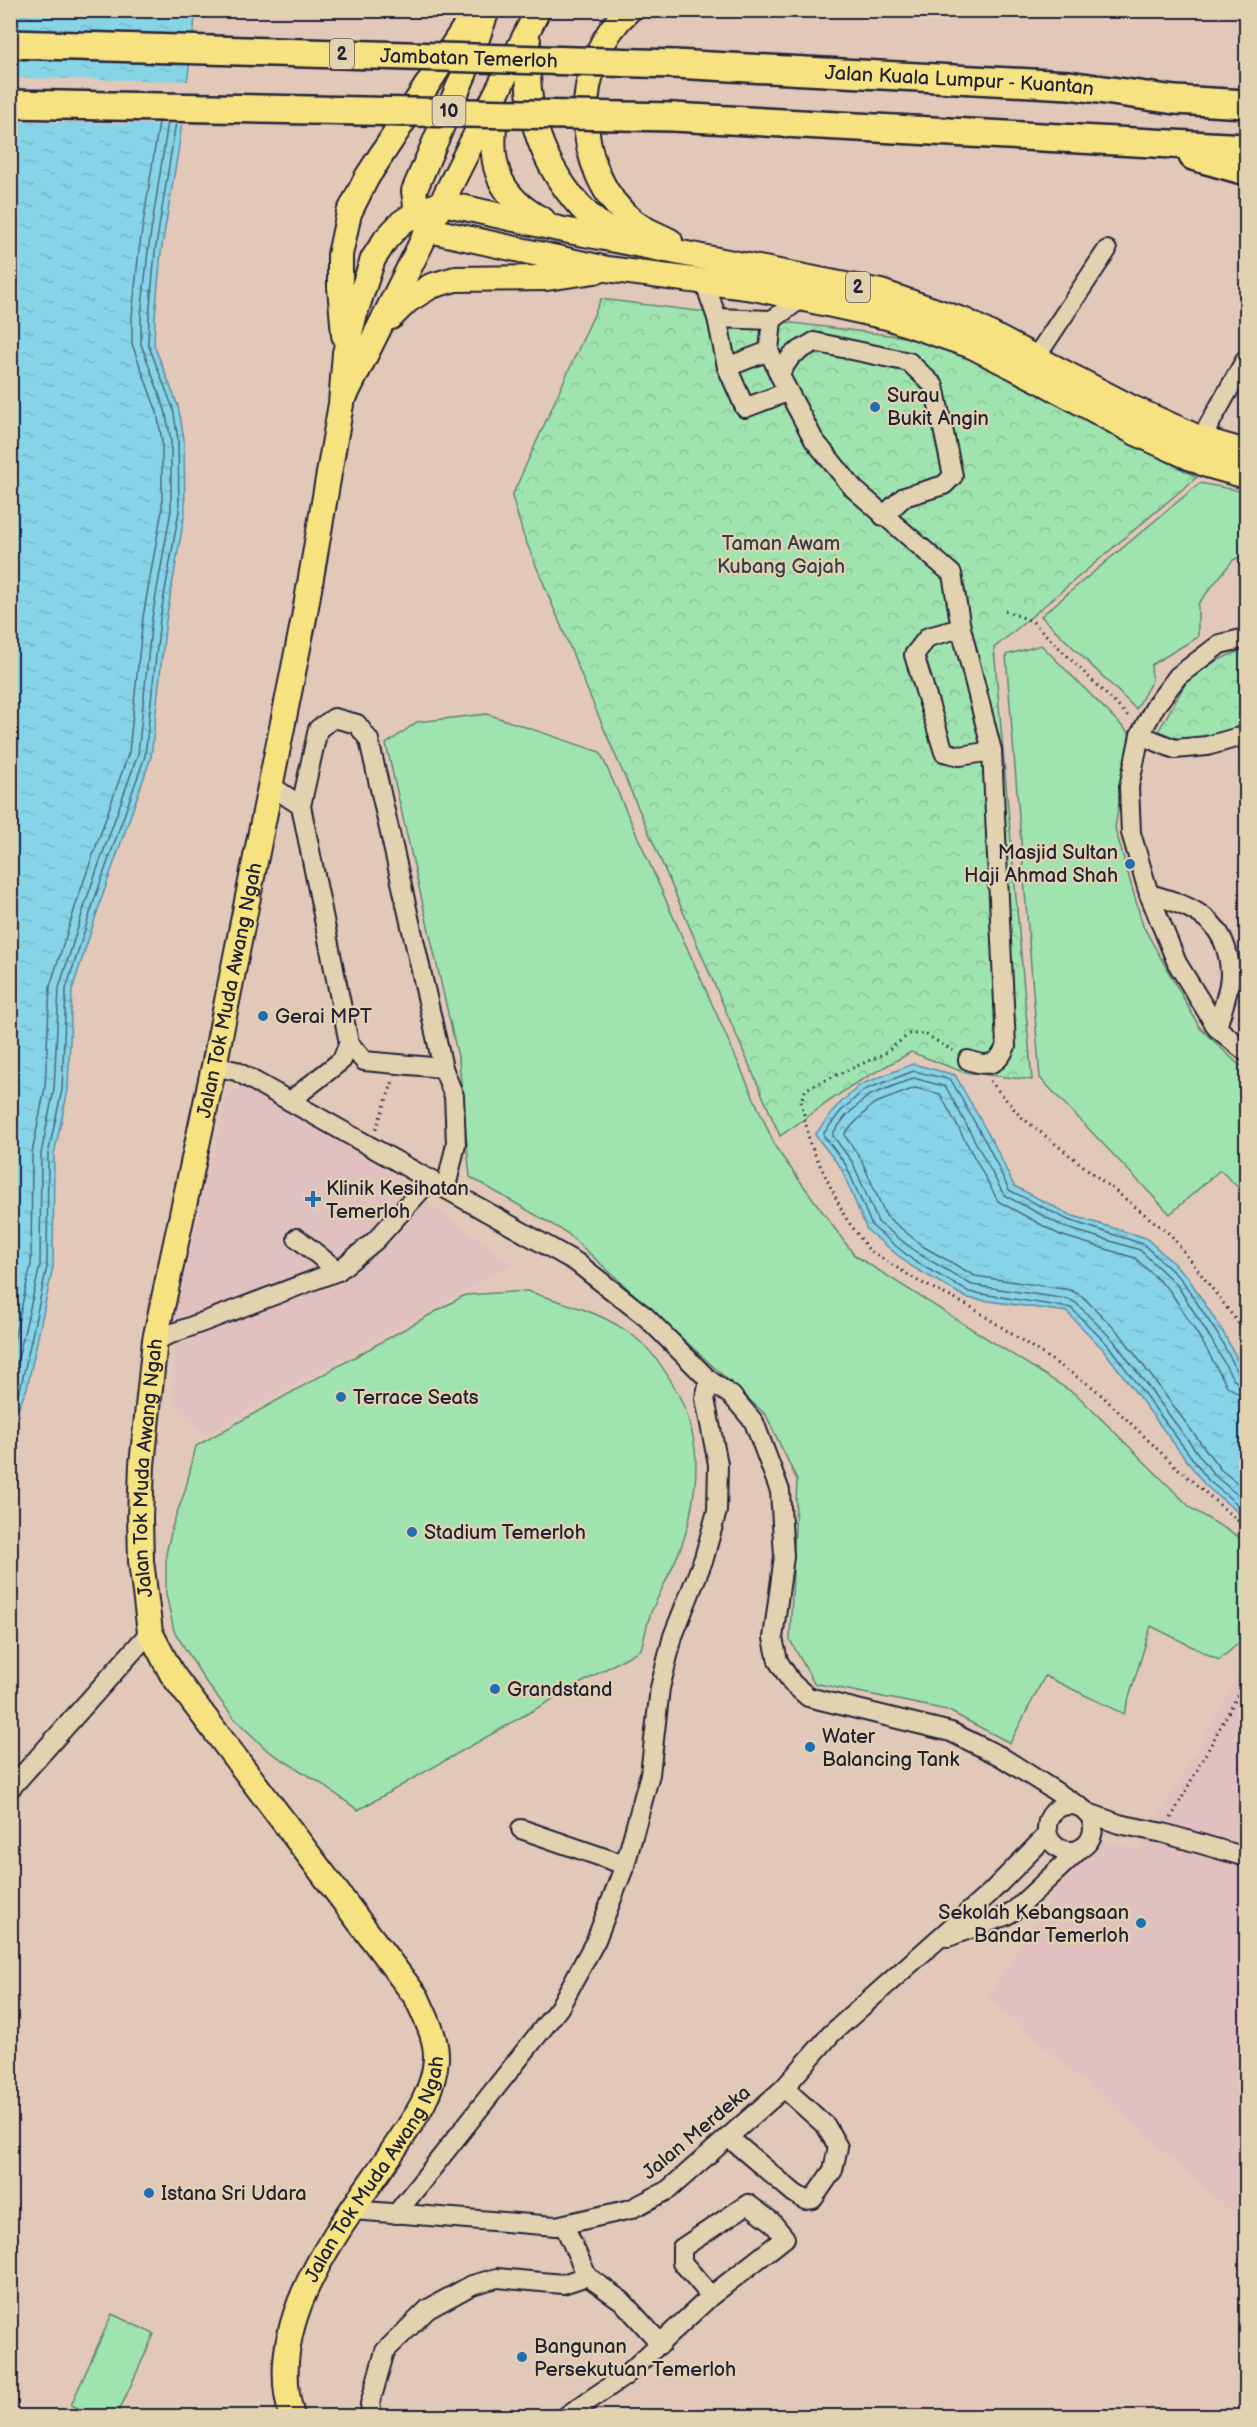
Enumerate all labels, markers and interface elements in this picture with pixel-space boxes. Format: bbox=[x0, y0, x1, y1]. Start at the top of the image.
road number: 2 bbox=[330, 39, 354, 69]
street label: Jambatan Temerloh bbox=[379, 44, 558, 73]
street label: Jalan Kuala Lumpur - Kuantan bbox=[824, 61, 1096, 101]
road number: 10 bbox=[432, 96, 466, 126]
road number: 2 bbox=[846, 272, 870, 302]
place label: Surau Bukit Angin bbox=[887, 384, 989, 431]
marker: Surau Bukit Angin bbox=[868, 400, 882, 414]
park label: Taman Awam Kubang Gajah bbox=[717, 532, 845, 579]
place label: Masjid Sultan Haji Ahmad Shah bbox=[964, 841, 1118, 888]
marker: Masjid Sultan Haji Ahmad Shah bbox=[1123, 857, 1137, 871]
street label: Jalan Tok Muda Awang Ngah bbox=[192, 861, 268, 1120]
place label: Gerai MPT bbox=[275, 1005, 372, 1029]
marker: Gerai MPT bbox=[256, 1009, 270, 1023]
place label: Klinik Kesihatan Temerloh bbox=[326, 1177, 469, 1224]
marker: Klinik Kesihatan Temerloh bbox=[304, 1190, 322, 1208]
street label: Jalan Tok Muda Awang Ngah bbox=[129, 1337, 168, 1599]
place label: Terrace Seats bbox=[353, 1386, 479, 1410]
marker: Terrace Seats bbox=[334, 1390, 348, 1404]
place label: Stadium Temerloh bbox=[424, 1521, 586, 1545]
marker: Stadium Temerloh bbox=[405, 1525, 419, 1539]
place label: Grandstand bbox=[507, 1678, 612, 1702]
marker: Grandstand bbox=[488, 1682, 502, 1696]
place label: Water Balancing Tank bbox=[822, 1725, 959, 1772]
marker: Water Balancing Tank bbox=[803, 1740, 817, 1754]
place label: Sekolah Kebangsaan Bandar Temerloh bbox=[938, 1901, 1129, 1948]
marker: Sekolah Kebangsaan Bandar Temerloh bbox=[1134, 1916, 1148, 1930]
street label: Jalan Tok Muda Awang Ngah bbox=[300, 2055, 449, 2286]
street label: Jalan Merdeka bbox=[638, 2081, 756, 2185]
place label: Istana Sri Udara bbox=[161, 2182, 307, 2206]
marker: Istana Sri Udara bbox=[142, 2186, 156, 2200]
place label: Bangunan Persekutuan Temerloh bbox=[534, 2335, 736, 2382]
marker: Bangunan Persekutuan Temerloh bbox=[515, 2350, 529, 2364]

